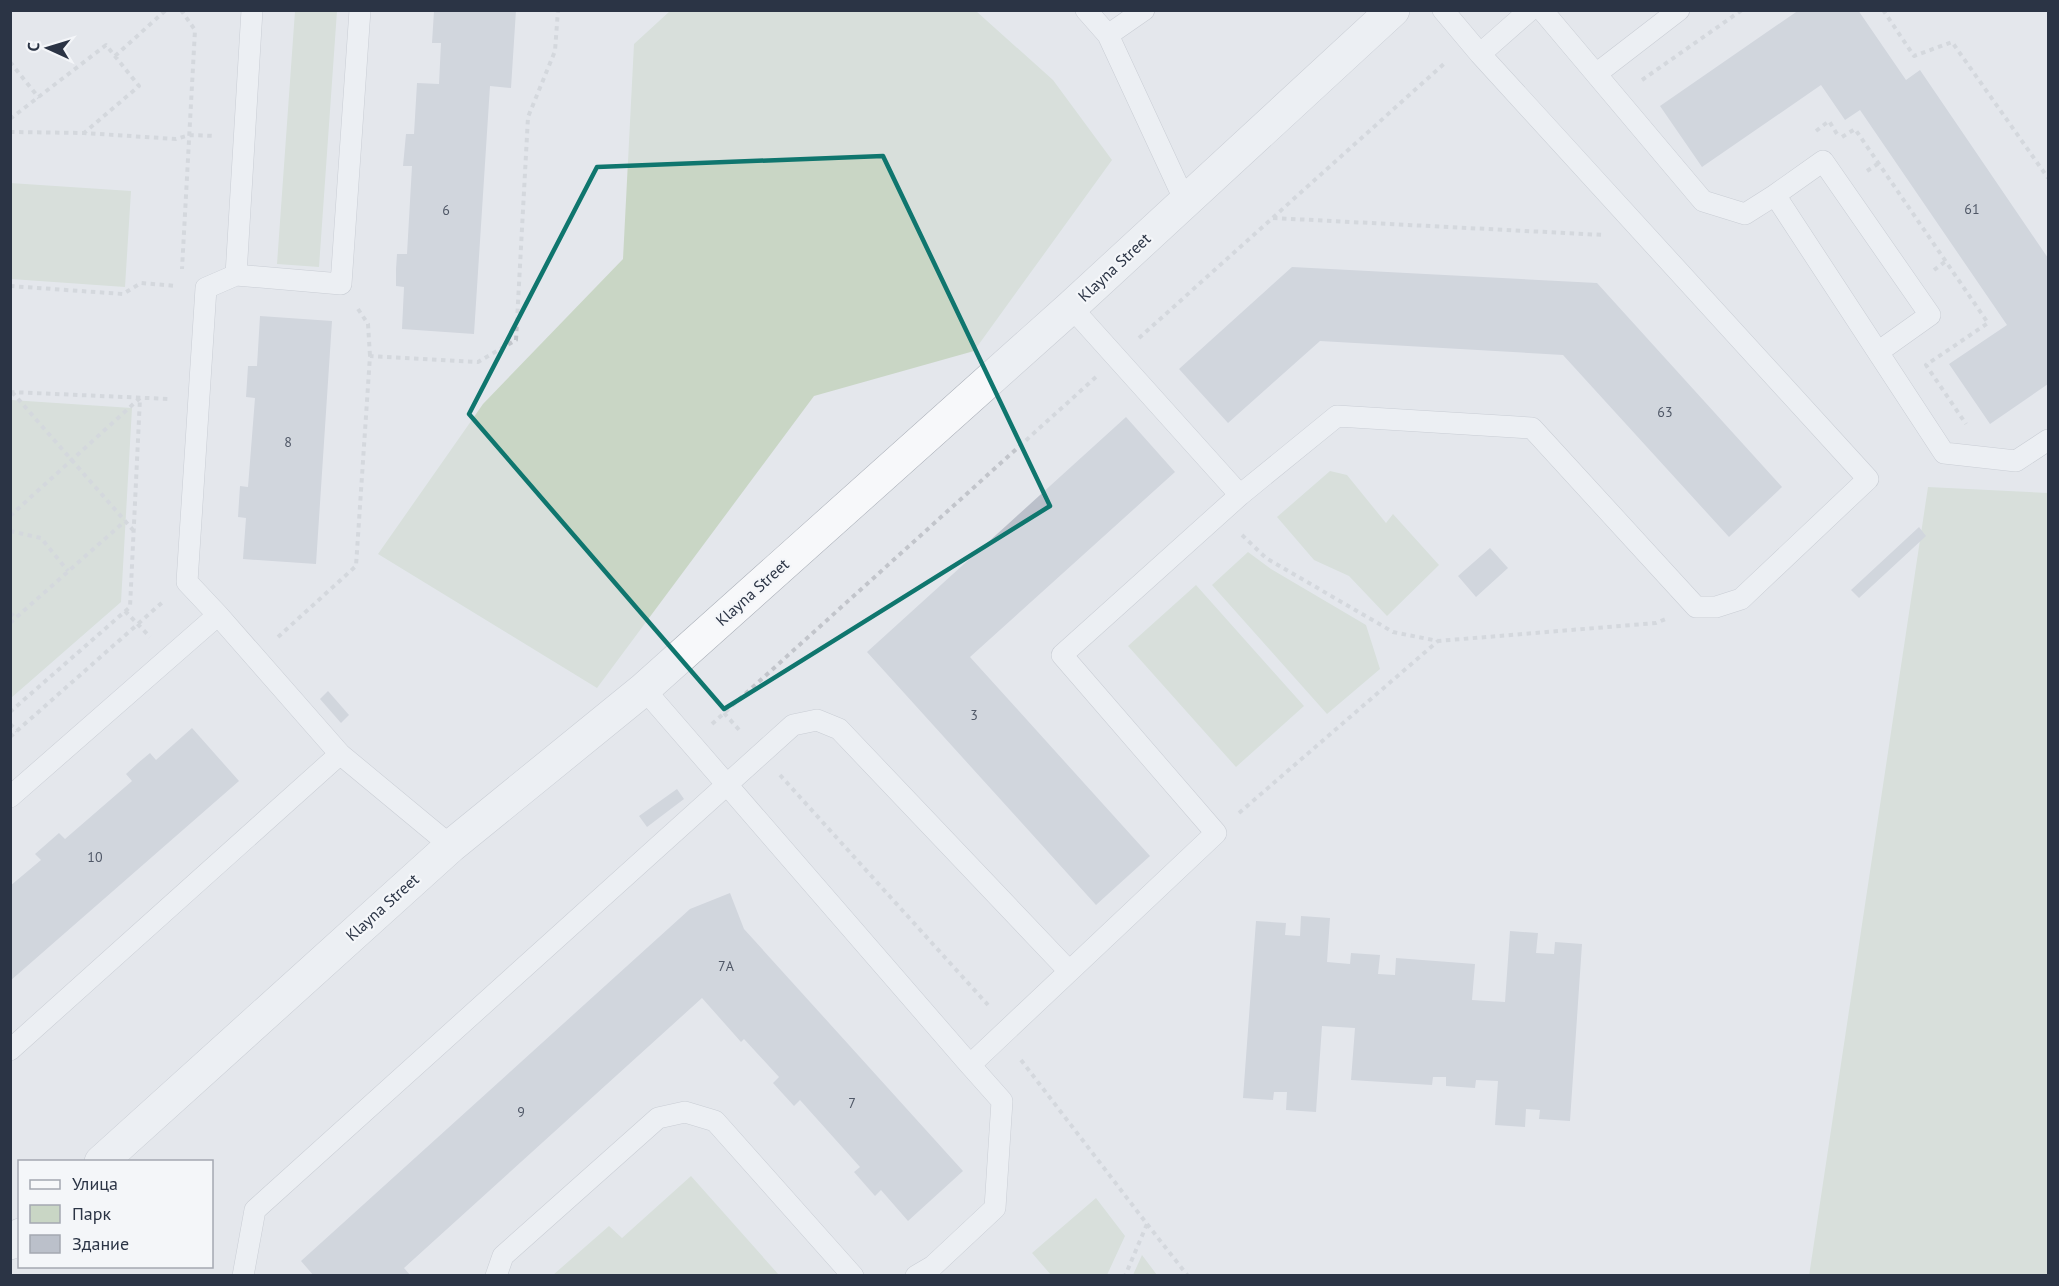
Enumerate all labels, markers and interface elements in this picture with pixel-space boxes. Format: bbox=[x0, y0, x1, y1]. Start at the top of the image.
north arrow bbox=[18, 18, 78, 78]
text: С bbox=[23, 42, 43, 52]
house number: 61 bbox=[1964, 200, 1980, 218]
house number: 6 bbox=[442, 201, 450, 219]
street label: Klayna Street bbox=[1074, 228, 1155, 306]
house number: 63 bbox=[1657, 403, 1673, 421]
house number: 8 bbox=[284, 433, 292, 451]
street label: Klayna Street bbox=[711, 554, 793, 630]
house number: 3 bbox=[970, 706, 978, 724]
house number: 10 bbox=[87, 848, 103, 866]
street label: Klayna Street bbox=[341, 869, 423, 945]
house number: 7А bbox=[718, 957, 735, 975]
house number: 7 bbox=[848, 1094, 856, 1112]
house number: 9 bbox=[517, 1103, 525, 1121]
legend bbox=[18, 1160, 213, 1268]
text: Улица bbox=[72, 1172, 118, 1195]
text: Парк bbox=[72, 1202, 112, 1225]
text: Здание bbox=[72, 1232, 129, 1255]

